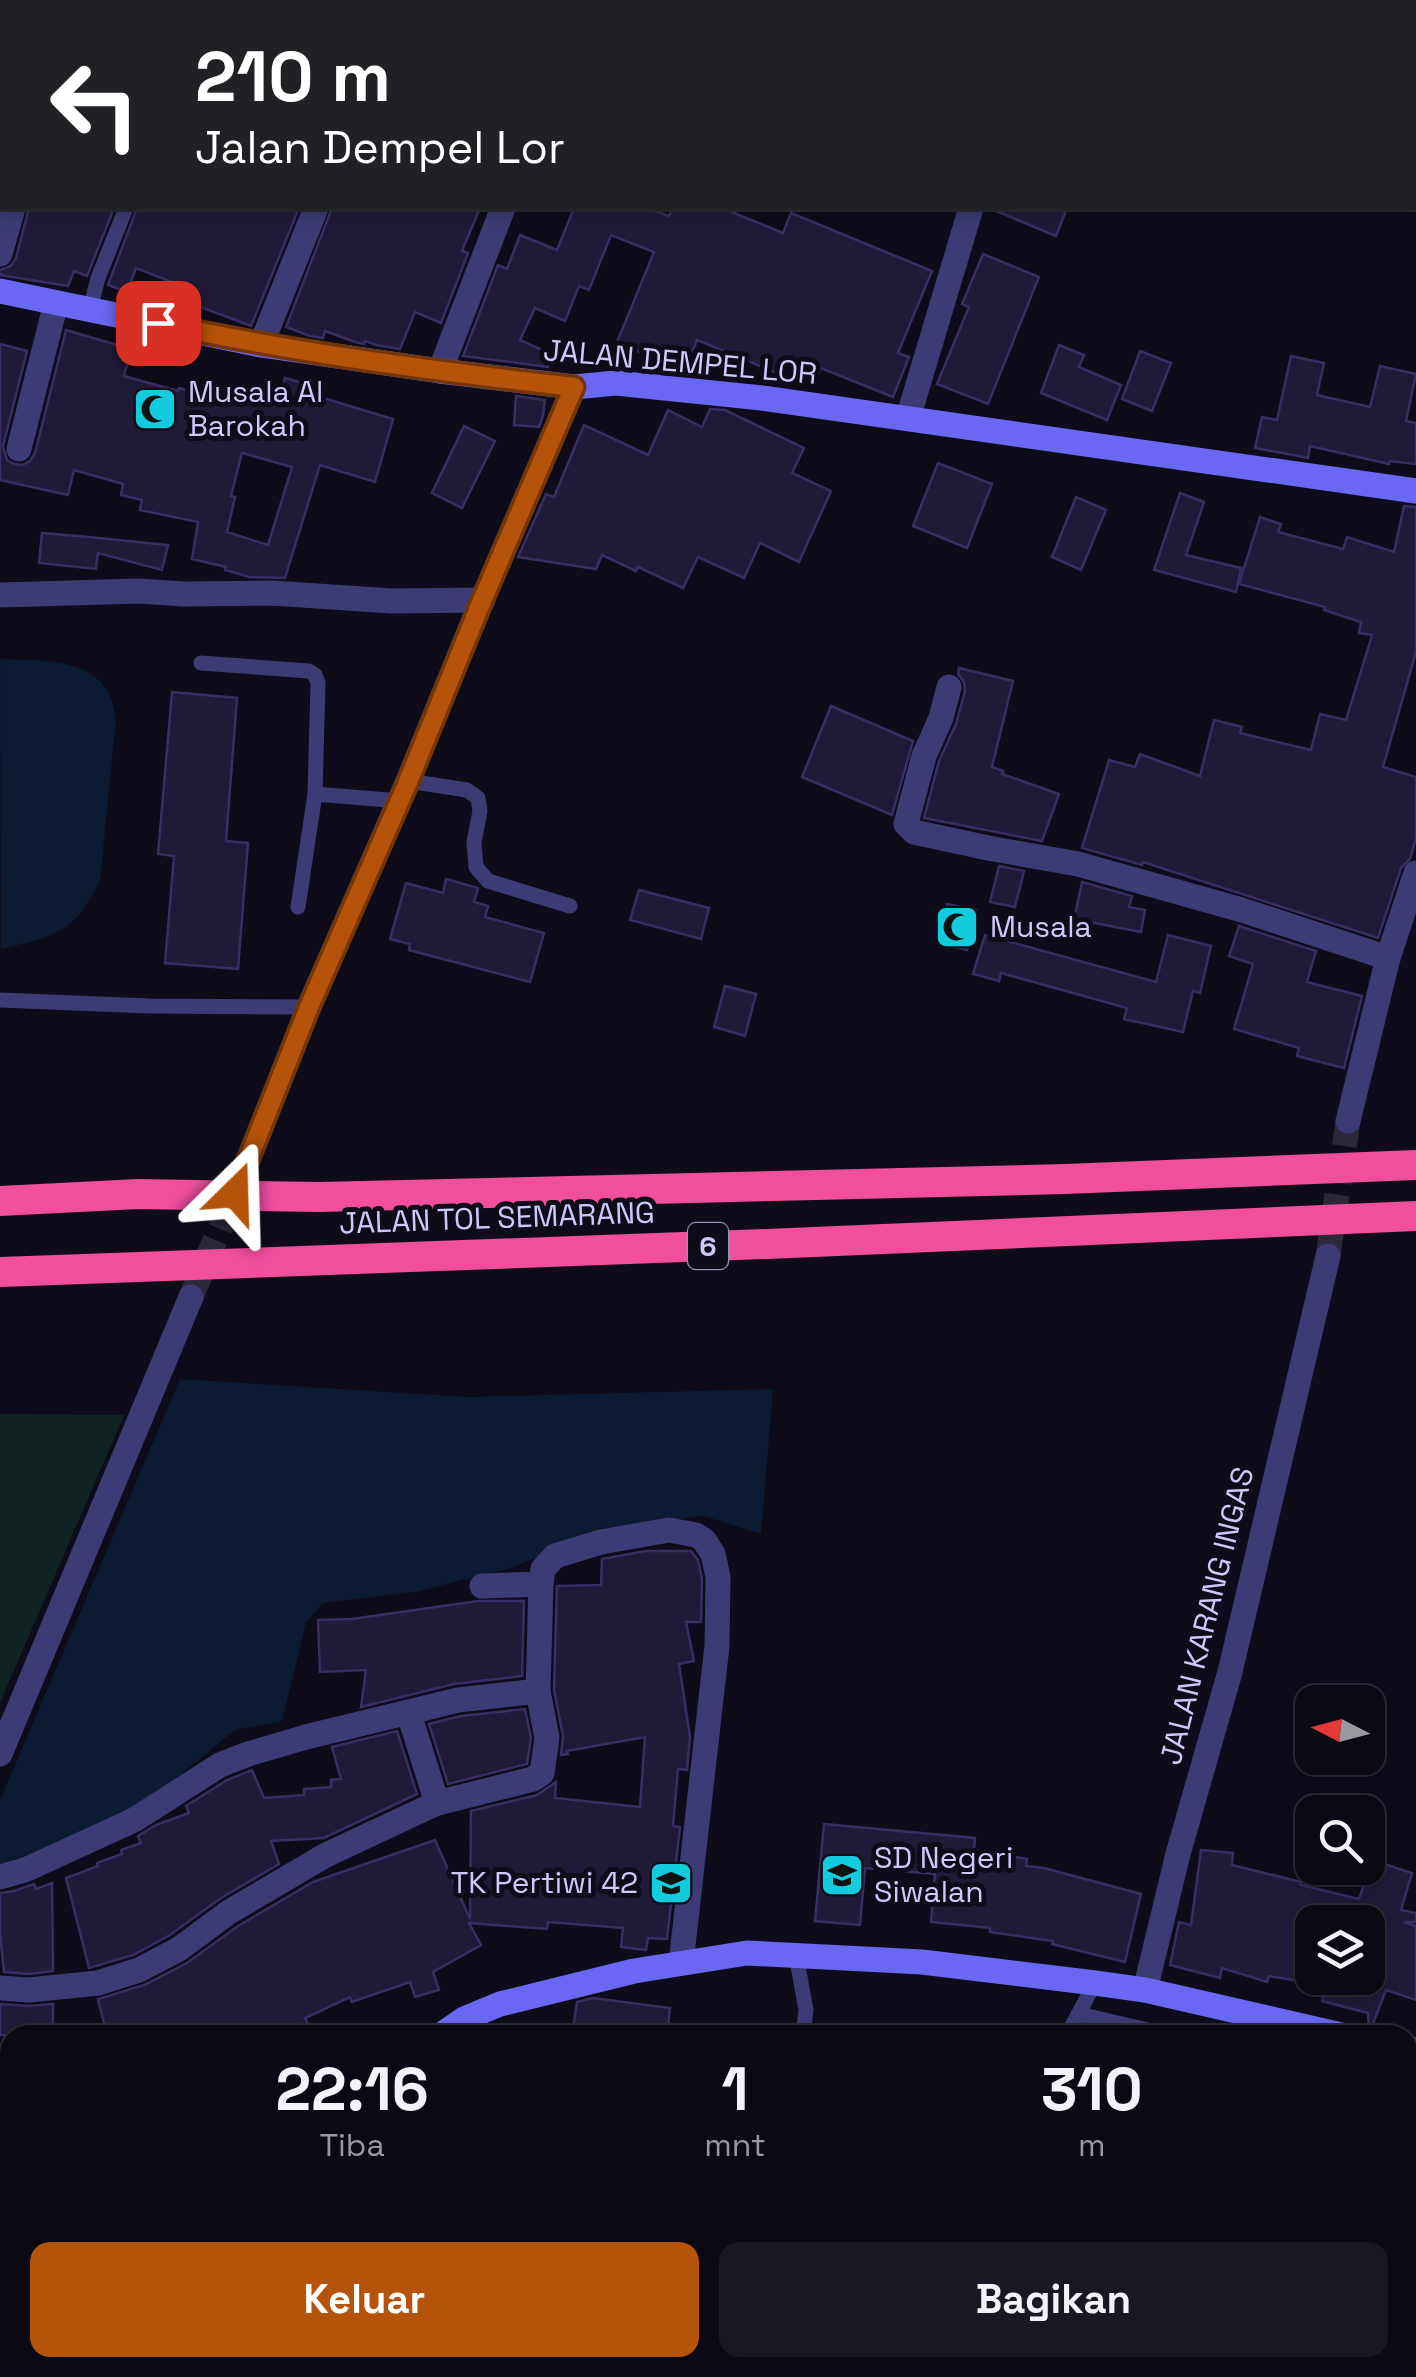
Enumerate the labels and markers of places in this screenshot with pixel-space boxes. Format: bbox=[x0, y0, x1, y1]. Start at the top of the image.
pin bbox=[116, 281, 201, 366]
place label: Musala Al Barokah bbox=[188, 372, 323, 445]
mosque icon: Musala Al Barokah bbox=[132, 386, 178, 432]
mosque icon: Musala bbox=[934, 904, 980, 950]
place label: Musala bbox=[990, 907, 1092, 946]
place label: SD Negeri Siwalan bbox=[874, 1838, 1013, 1911]
school or university icon: SD Negeri Siwalan bbox=[819, 1852, 865, 1898]
school or university icon: TK Pertiwi 42 bbox=[648, 1860, 694, 1906]
place label: TK Pertiwi 42 bbox=[451, 1863, 638, 1902]

